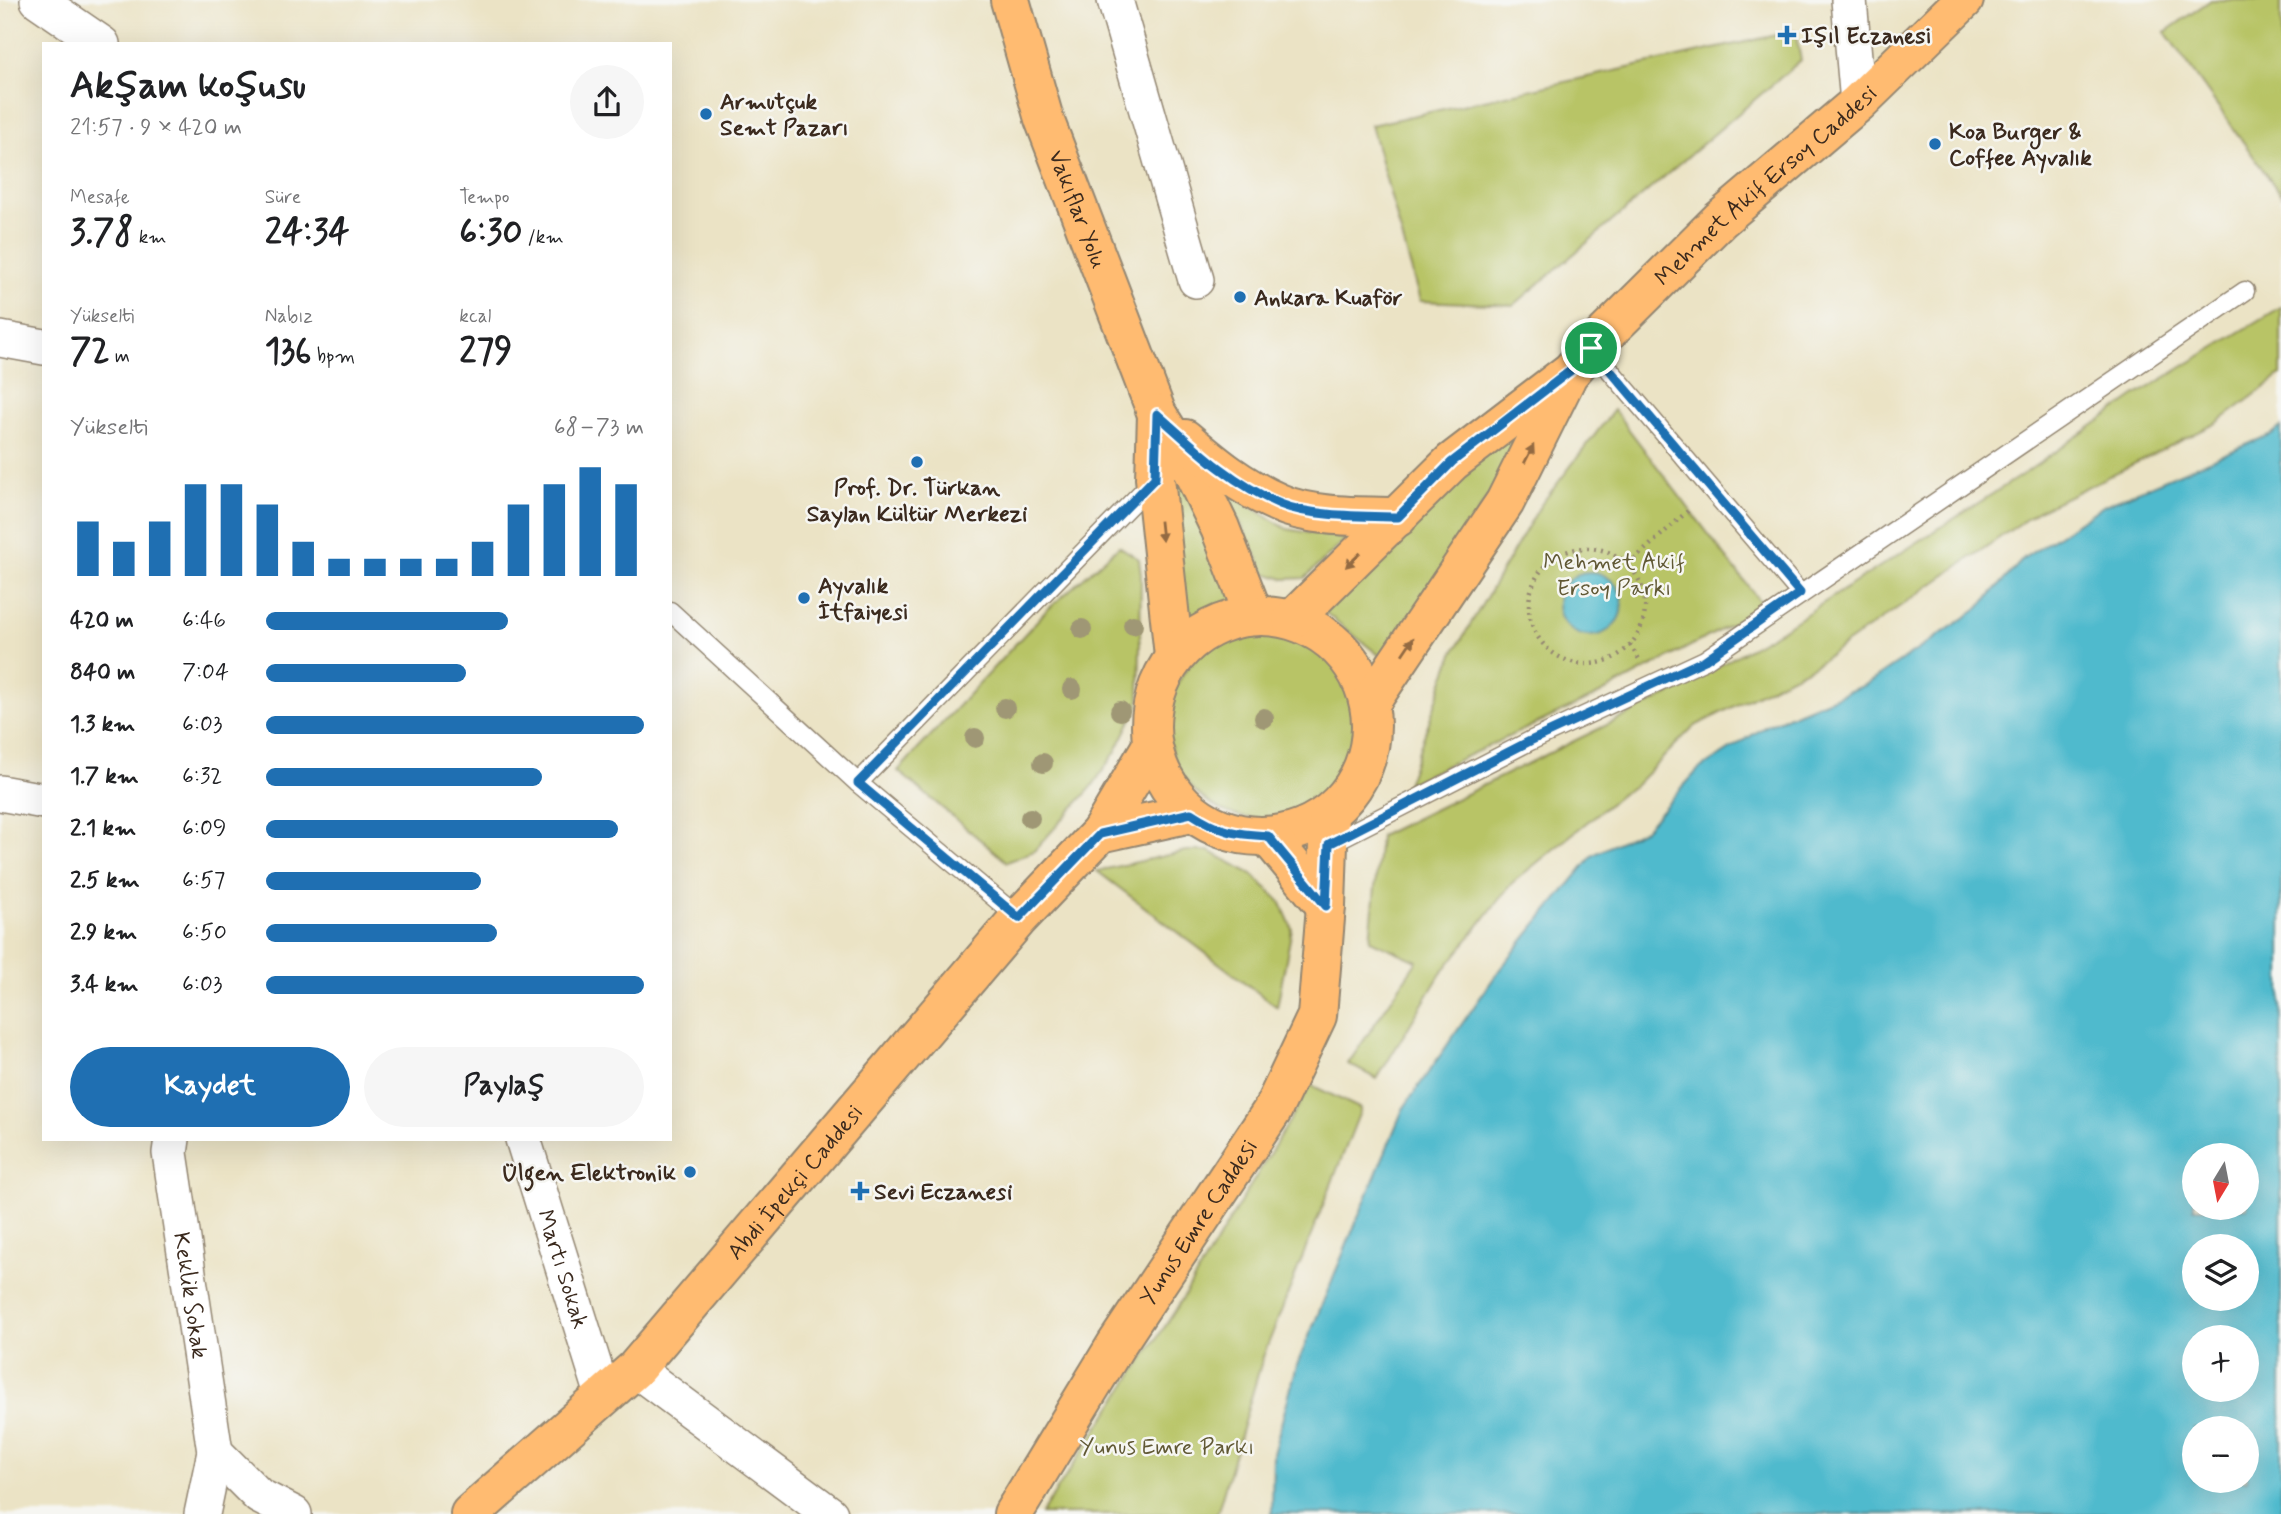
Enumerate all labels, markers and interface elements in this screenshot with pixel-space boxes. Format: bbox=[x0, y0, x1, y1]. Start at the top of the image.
place label: Işıl Eczanesi bbox=[1801, 22, 1932, 52]
marker: Işıl Eczanesi bbox=[1779, 27, 1795, 43]
text: Akşam koşusu bbox=[70, 62, 306, 111]
button: share bbox=[570, 65, 644, 139]
street label: Mehmet Akif Ersoy Caddesi bbox=[1649, 80, 1884, 293]
place label: Armutçuk Semt Pazarı bbox=[720, 88, 849, 144]
marker: Armutçuk Semt Pazarı bbox=[698, 106, 714, 122]
text: 21:57 · 9 × 420 m bbox=[70, 113, 242, 143]
place label: Koa Burger & Coffee Ayvalık bbox=[1949, 118, 2092, 174]
marker: Koa Burger & Coffee Ayvalık bbox=[1927, 136, 1943, 152]
street label: Vakıflar Yolu bbox=[1040, 146, 1113, 273]
text: Mesafe bbox=[70, 185, 130, 210]
text: Süre bbox=[265, 185, 301, 210]
text: Tempo bbox=[459, 185, 510, 210]
text: 3.78 bbox=[70, 210, 134, 256]
text: 24:34 bbox=[265, 210, 349, 256]
text: 6:30 bbox=[459, 210, 522, 256]
text: km bbox=[134, 225, 166, 250]
text: /km bbox=[522, 225, 564, 250]
place label: Ankara Kuaför bbox=[1254, 284, 1403, 314]
marker: Ankara Kuaför bbox=[1232, 289, 1248, 305]
text: Yükselti bbox=[70, 304, 134, 329]
text: Nabız bbox=[265, 304, 313, 329]
text: kcal bbox=[459, 304, 491, 329]
pin bbox=[1561, 318, 1621, 378]
text: 72 bbox=[70, 329, 110, 375]
text: 136 bbox=[265, 329, 312, 375]
text: 279 bbox=[459, 329, 513, 375]
icon: arrive bbox=[1572, 329, 1610, 367]
text: m bbox=[110, 344, 130, 369]
text: bpm bbox=[312, 344, 355, 369]
text: Yükselti bbox=[70, 413, 148, 443]
text: 68–73 m bbox=[554, 413, 644, 443]
one-way arrow bbox=[1523, 444, 1534, 464]
marker: Prof. Dr. Türkan Saylan Kültür Merkezi bbox=[909, 454, 925, 470]
place label: Prof. Dr. Türkan Saylan Kültür Merkezi bbox=[807, 474, 1027, 530]
one-way arrow bbox=[1156, 521, 1167, 543]
park label: Mehmet Akif Ersoy Parkı bbox=[1543, 548, 1685, 604]
one-way arrow bbox=[1345, 552, 1362, 568]
place label: Ayvalık İtfaiyesi bbox=[818, 572, 909, 628]
marker: Ayvalık İtfaiyesi bbox=[796, 590, 812, 606]
text: 420 m bbox=[70, 606, 134, 636]
text: 6:46 bbox=[182, 606, 226, 636]
one-way arrow bbox=[1401, 637, 1415, 655]
text: 840 m bbox=[70, 658, 135, 688]
text: 7:04 bbox=[182, 658, 229, 688]
text: 1.3 km bbox=[70, 710, 135, 740]
text: 6:03 bbox=[182, 710, 223, 740]
text: 1.7 km bbox=[70, 762, 139, 792]
text: 6:32 bbox=[182, 762, 222, 792]
text: 2.1 km bbox=[70, 814, 136, 844]
text: 6:09 bbox=[182, 814, 226, 844]
text: 2.5 km bbox=[70, 866, 140, 896]
text: 6:57 bbox=[182, 866, 225, 896]
text: 2.9 km bbox=[70, 918, 137, 948]
text: 6:50 bbox=[182, 918, 227, 948]
text: 3.4 km bbox=[70, 970, 138, 1000]
text: 6:03 bbox=[182, 970, 223, 1000]
button: Kaydet bbox=[70, 1047, 350, 1127]
button: Paylaş bbox=[364, 1047, 644, 1127]
street label: Abdi İpekçi Caddesi bbox=[721, 1099, 871, 1267]
street label: Yunus Emre Caddesi bbox=[1134, 1134, 1266, 1312]
north arrow bbox=[2182, 1143, 2259, 1220]
map controls bbox=[2182, 1143, 2259, 1493]
place label: Ülgen Elektronik bbox=[501, 1159, 676, 1192]
marker: Ülgen Elektronik bbox=[682, 1164, 698, 1180]
place label: Sevi Eczanesi bbox=[874, 1178, 1012, 1208]
marker: Sevi Eczanesi bbox=[852, 1183, 868, 1199]
street label: Martı Sokak bbox=[529, 1206, 594, 1333]
street label: Keklik Sokak bbox=[165, 1230, 214, 1361]
button: layers bbox=[2182, 1234, 2259, 1311]
button: + bbox=[2182, 1325, 2259, 1402]
button: − bbox=[2182, 1416, 2259, 1493]
park label: Yunus Emre Parkı bbox=[1080, 1433, 1254, 1463]

